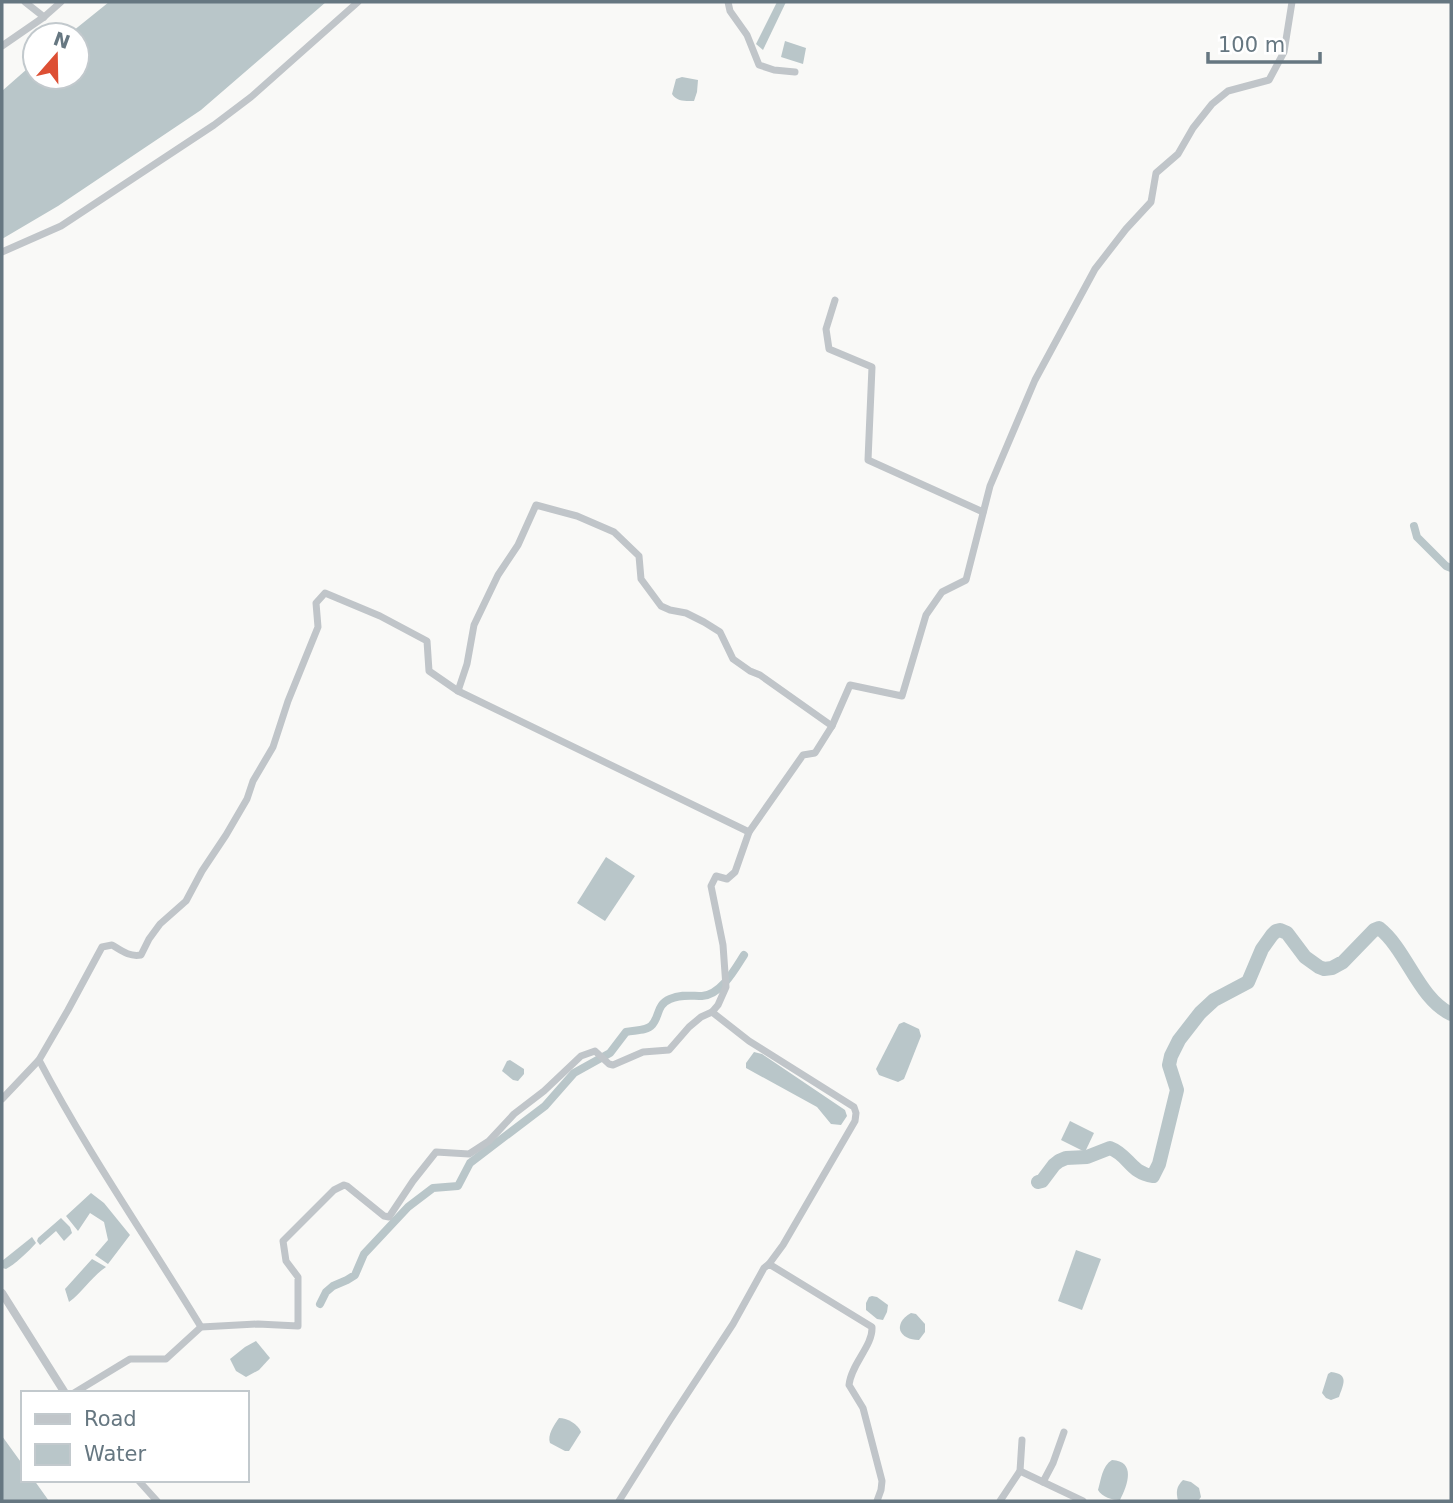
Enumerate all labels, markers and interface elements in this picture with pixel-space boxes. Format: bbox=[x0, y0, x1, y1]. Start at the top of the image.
north arrow bbox=[21, 21, 91, 91]
scale bar bbox=[1208, 21, 1320, 65]
text: N bbox=[51, 27, 73, 53]
text: 100 m bbox=[1218, 33, 1285, 57]
legend bbox=[21, 1391, 248, 1482]
text: Road bbox=[84, 1407, 137, 1431]
text: Water bbox=[84, 1442, 146, 1466]

